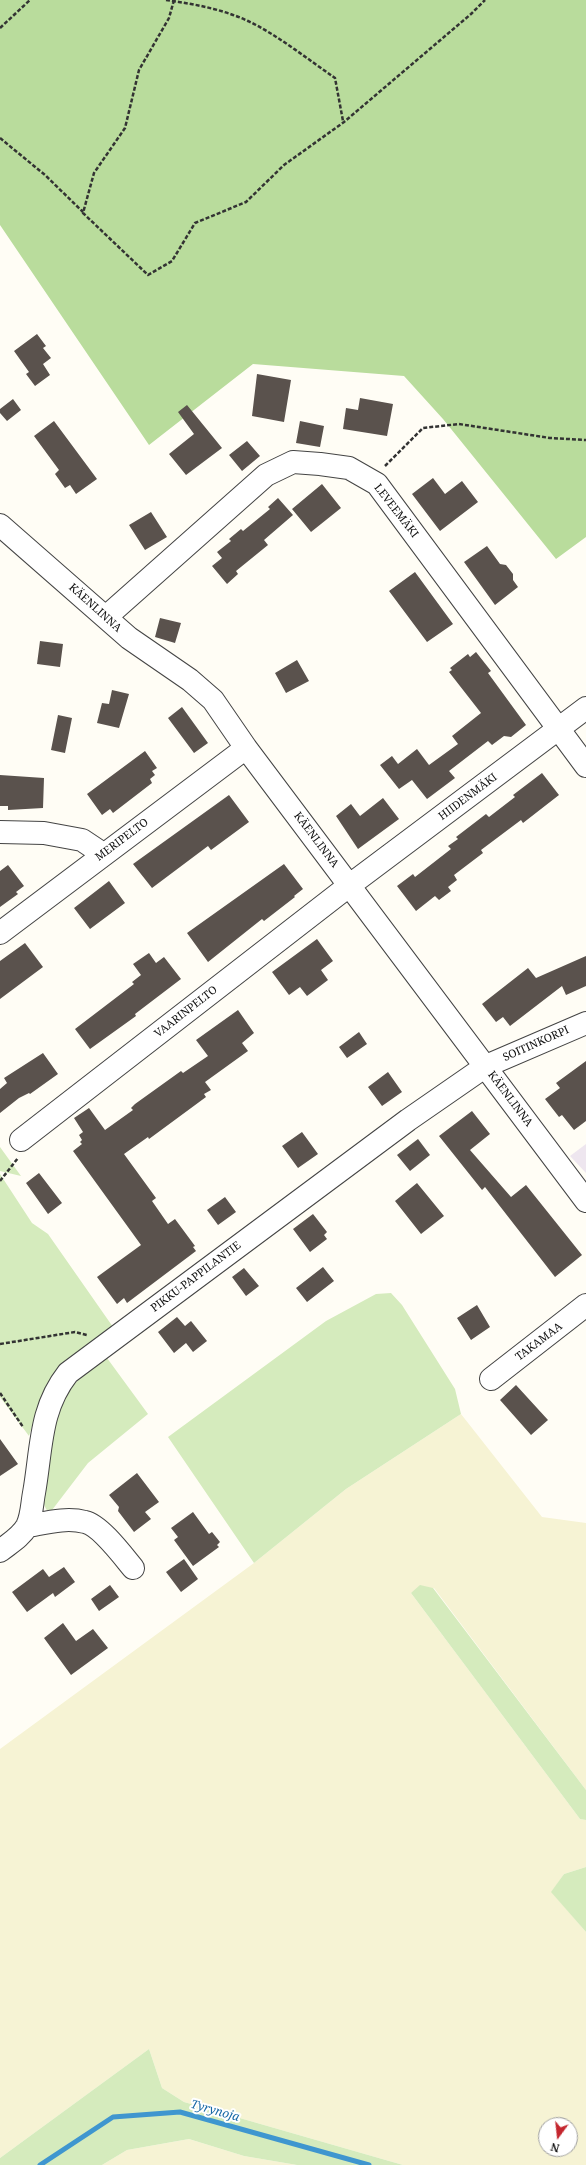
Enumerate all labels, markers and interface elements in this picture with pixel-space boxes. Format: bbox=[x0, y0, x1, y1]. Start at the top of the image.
street label: LEVEEMÄKI bbox=[371, 482, 421, 540]
street label: KÄENLINNA bbox=[66, 581, 124, 635]
street label: HIIDENMÄKI bbox=[436, 771, 500, 823]
street label: KÄENLINNA bbox=[291, 810, 341, 870]
street label: MERIPELTO bbox=[93, 816, 151, 864]
street label: VAARINPELTO bbox=[152, 983, 220, 1041]
street label: SOITINKORPI bbox=[501, 1024, 571, 1064]
street label: KÄENLINNA bbox=[485, 1069, 535, 1129]
street label: PIKKU-PAPPILANTIE bbox=[148, 1239, 244, 1315]
street label: TAKAMAA bbox=[513, 1320, 565, 1364]
water label: Tyrynoja bbox=[189, 2097, 241, 2125]
north arrow bbox=[538, 2117, 578, 2157]
text: N bbox=[549, 2140, 561, 2156]

